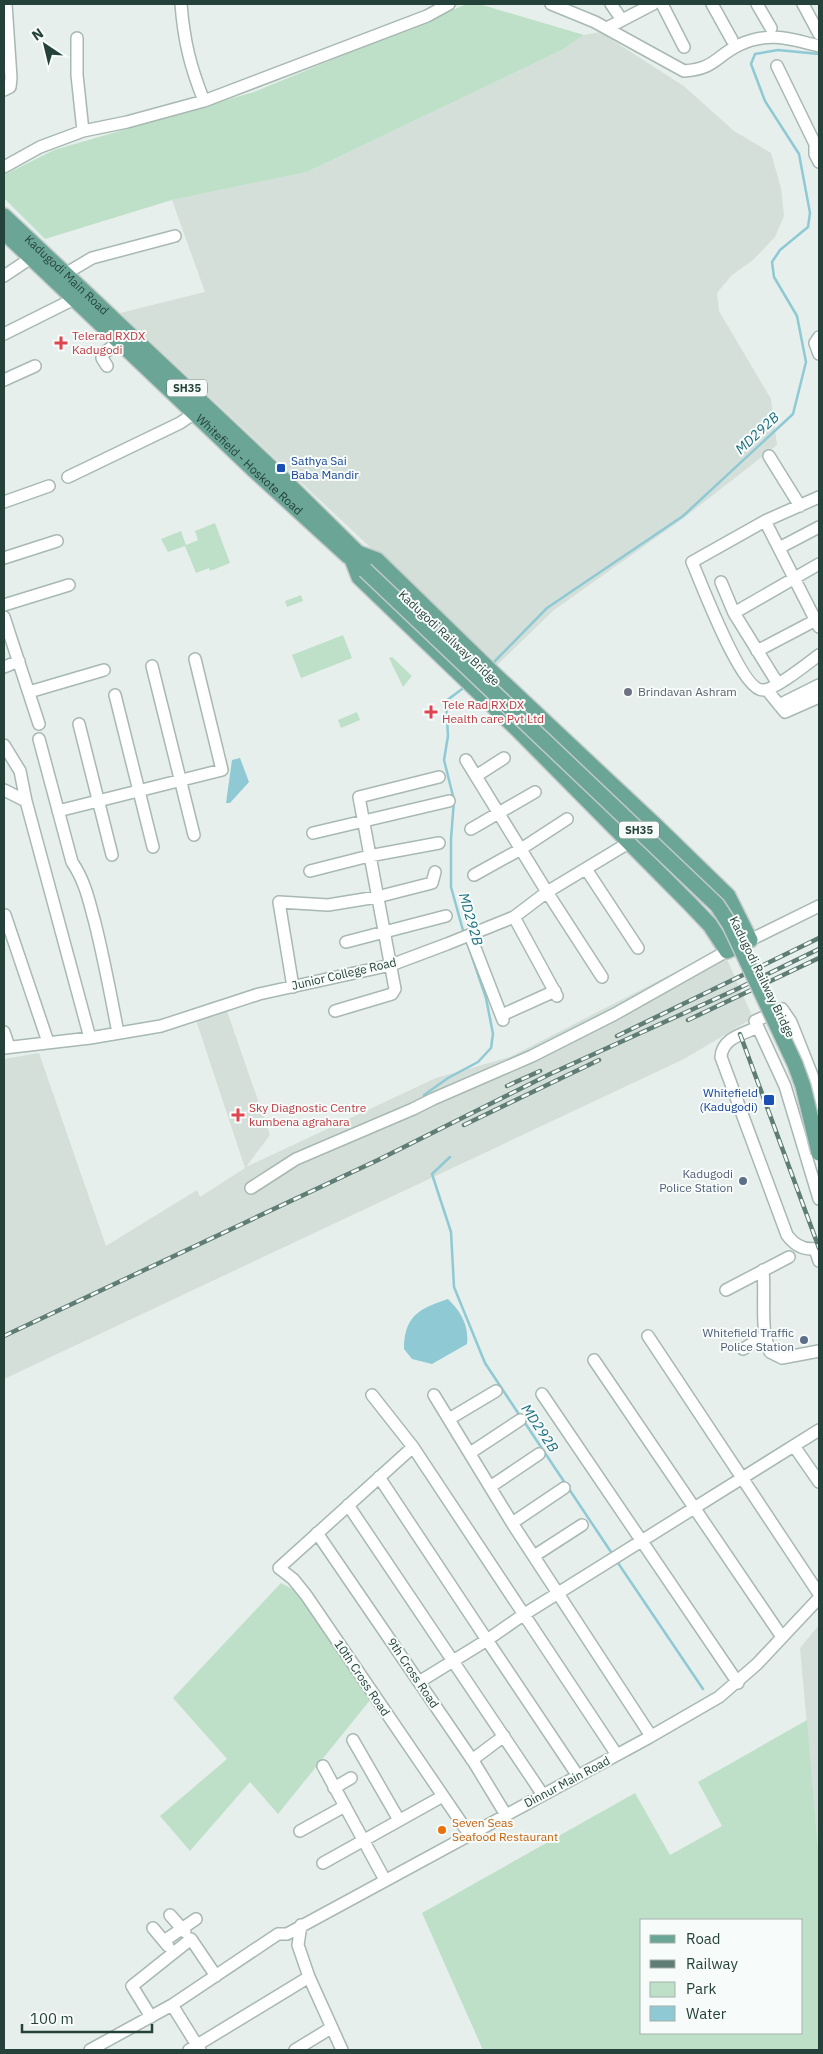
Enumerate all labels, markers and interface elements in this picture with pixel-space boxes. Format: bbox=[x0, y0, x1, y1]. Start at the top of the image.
north arrow bbox=[20, 20, 70, 70]
text: N bbox=[28, 24, 47, 45]
street label: Kadugodi Main Road bbox=[22, 231, 112, 318]
place label: Telerad RXDX Kadugodi bbox=[72, 328, 146, 357]
marker: Telerad RXDX Kadugodi bbox=[54, 336, 68, 350]
road number: SH35 bbox=[167, 379, 207, 396]
water label: MD292B bbox=[731, 408, 783, 458]
street label: Whitefield - Hoskote Road bbox=[193, 411, 306, 518]
place label: Sathya Sai Baba Mandir bbox=[291, 453, 359, 482]
marker: Sathya Sai Baba Mandir bbox=[275, 462, 287, 474]
street label: Kadugodi Railway Bridge bbox=[396, 587, 503, 689]
place label: Brindavan Ashram bbox=[638, 684, 737, 699]
marker: Brindavan Ashram bbox=[622, 686, 634, 698]
place label: Tele Rad RX DX Health care Pvt Ltd bbox=[442, 697, 544, 726]
marker: Tele Rad RX DX Health care Pvt Ltd bbox=[424, 705, 438, 719]
road number: SH35 bbox=[619, 822, 659, 838]
water label: MD292B bbox=[455, 891, 487, 948]
street label: Kadugodi Railway Bridge bbox=[727, 914, 798, 1040]
street label: Junior College Road bbox=[290, 954, 398, 993]
place label: Whitefield (Kadugodi) bbox=[699, 1085, 758, 1114]
marker: Whitefield (Kadugodi) bbox=[762, 1093, 776, 1107]
place label: Sky Diagnostic Centre kumbena agrahara bbox=[249, 1100, 367, 1129]
marker: Sky Diagnostic Centre kumbena agrahara bbox=[231, 1108, 245, 1122]
place label: Kadugodi Police Station bbox=[659, 1166, 733, 1195]
marker: Kadugodi Police Station bbox=[737, 1175, 749, 1187]
place label: Whitefield Traffic Police Station bbox=[702, 1325, 794, 1354]
marker: Whitefield Traffic Police Station bbox=[798, 1334, 810, 1346]
water label: MD292B bbox=[517, 1401, 563, 1456]
street label: 9th Cross Road bbox=[384, 1635, 442, 1711]
street label: 10th Cross Road bbox=[331, 1637, 393, 1719]
street label: Dinnur Main Road bbox=[521, 1753, 612, 1811]
place label: Seven Seas Seafood Restaurant bbox=[452, 1815, 558, 1844]
marker: Seven Seas Seafood Restaurant bbox=[436, 1824, 448, 1836]
legend bbox=[640, 1919, 803, 2034]
text: Road bbox=[686, 1929, 721, 1948]
text: Railway bbox=[686, 1954, 739, 1973]
text: Park bbox=[686, 1979, 716, 1998]
scale bar bbox=[22, 2002, 152, 2034]
text: Water bbox=[686, 2004, 727, 2023]
text: 100 m bbox=[30, 2009, 74, 2028]

